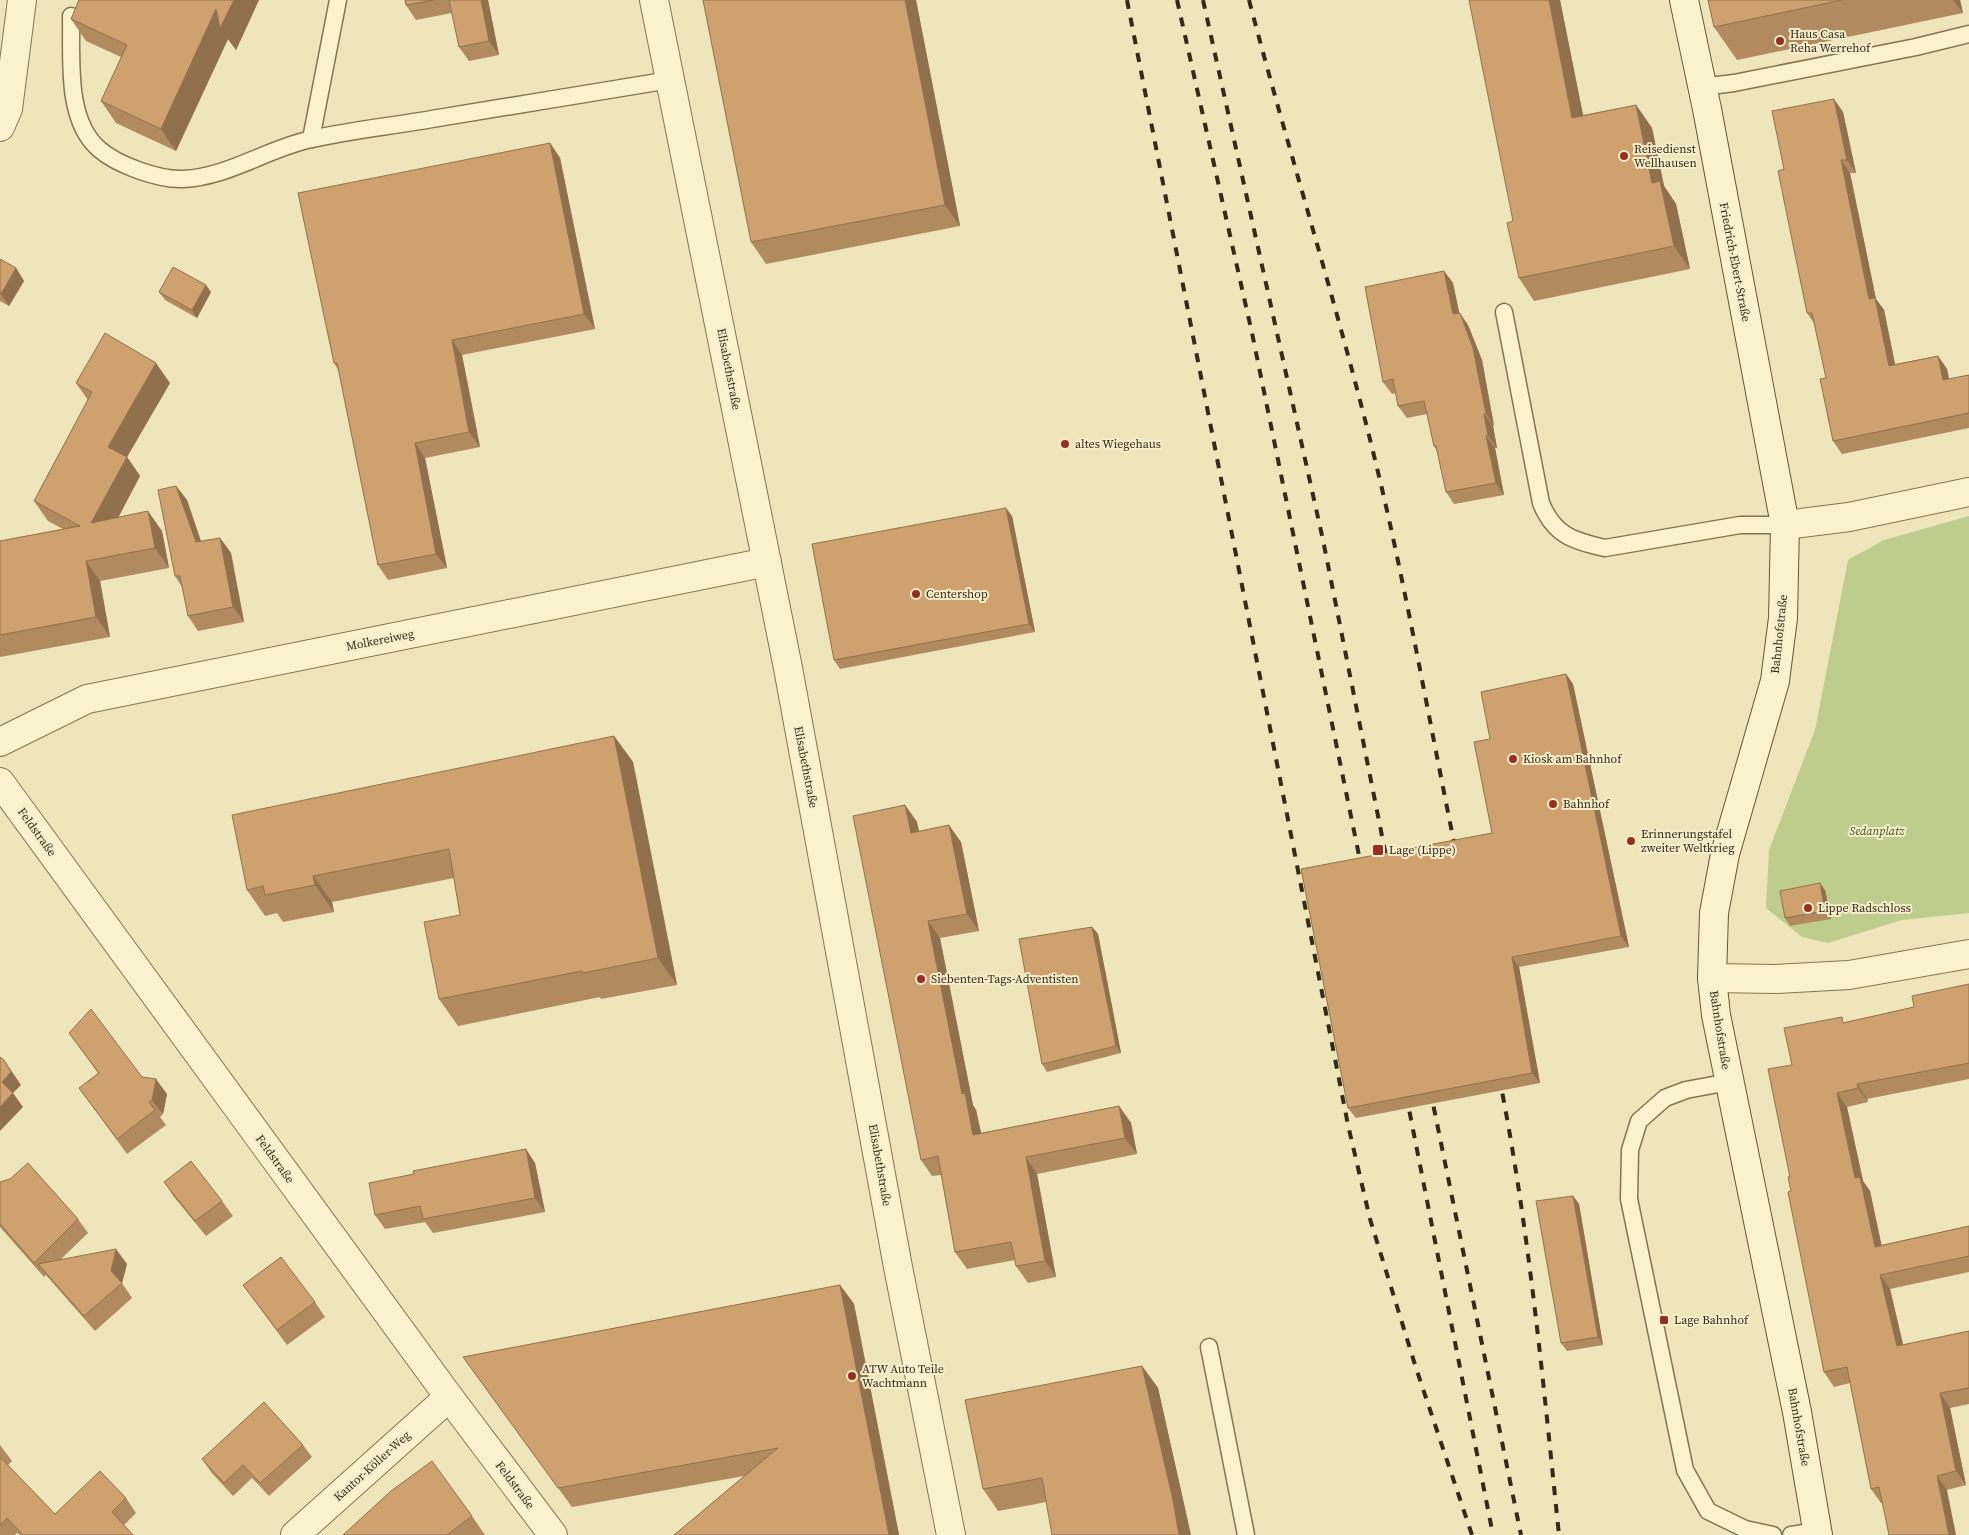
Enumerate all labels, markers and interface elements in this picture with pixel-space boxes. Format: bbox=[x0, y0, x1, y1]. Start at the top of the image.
place label: Haus Casa Reha Werrehof bbox=[1790, 26, 1872, 56]
marker: Haus Casa Reha Werrehof bbox=[1774, 35, 1786, 47]
place label: Reisedienst Wellhausen bbox=[1634, 141, 1697, 171]
marker: Reisedienst Wellhausen bbox=[1618, 150, 1630, 162]
street label: Friedrich-Ebert-Straße bbox=[1716, 201, 1754, 323]
street label: Elisabethstraße bbox=[713, 327, 745, 411]
place label: altes Wiegehaus bbox=[1075, 436, 1161, 452]
marker: altes Wiegehaus bbox=[1059, 438, 1071, 450]
place label: Centershop bbox=[926, 586, 988, 602]
marker: Centershop bbox=[910, 588, 922, 600]
street label: Bahnhofstraße bbox=[1767, 594, 1791, 674]
street label: Molkereiweg bbox=[345, 626, 415, 654]
street label: Elisabethstraße bbox=[790, 725, 822, 809]
place label: Kiosk am Bahnhof bbox=[1523, 751, 1623, 767]
marker: Kiosk am Bahnhof bbox=[1507, 753, 1519, 765]
place label: Bahnhof bbox=[1563, 796, 1611, 812]
marker: Bahnhof bbox=[1547, 798, 1559, 810]
street label: Feldstraße bbox=[14, 805, 60, 859]
park label: Sedanplatz bbox=[1849, 823, 1905, 839]
place label: Erinnerungstafel zweiter Weltkrieg bbox=[1641, 826, 1734, 856]
marker: Erinnerungstafel zweiter Weltkrieg bbox=[1625, 835, 1637, 847]
place label: Lage (Lippe) bbox=[1389, 842, 1456, 858]
marker: Lage (Lippe) bbox=[1371, 843, 1385, 857]
place label: Lippe Radschloss bbox=[1818, 900, 1911, 916]
marker: Lippe Radschloss bbox=[1802, 902, 1814, 914]
place label: Siebenten-Tags-Adventisten bbox=[931, 971, 1079, 987]
marker: Siebenten-Tags-Adventisten bbox=[915, 973, 927, 985]
street label: Bahnhofstraße bbox=[1706, 989, 1734, 1071]
street label: Elisabethstraße bbox=[865, 1123, 895, 1207]
street label: Feldstraße bbox=[252, 1132, 298, 1186]
place label: Lage Bahnhof bbox=[1674, 1312, 1750, 1328]
marker: Lage Bahnhof bbox=[1658, 1314, 1670, 1326]
place label: ATW Auto Teile Wachtmann bbox=[862, 1361, 944, 1391]
marker: ATW Auto Teile Wachtmann bbox=[846, 1370, 858, 1382]
street label: Bahnhofstraße bbox=[1784, 1386, 1814, 1468]
street label: Kantor-Köller-Weg bbox=[330, 1427, 414, 1505]
street label: Feldstraße bbox=[492, 1458, 538, 1512]

